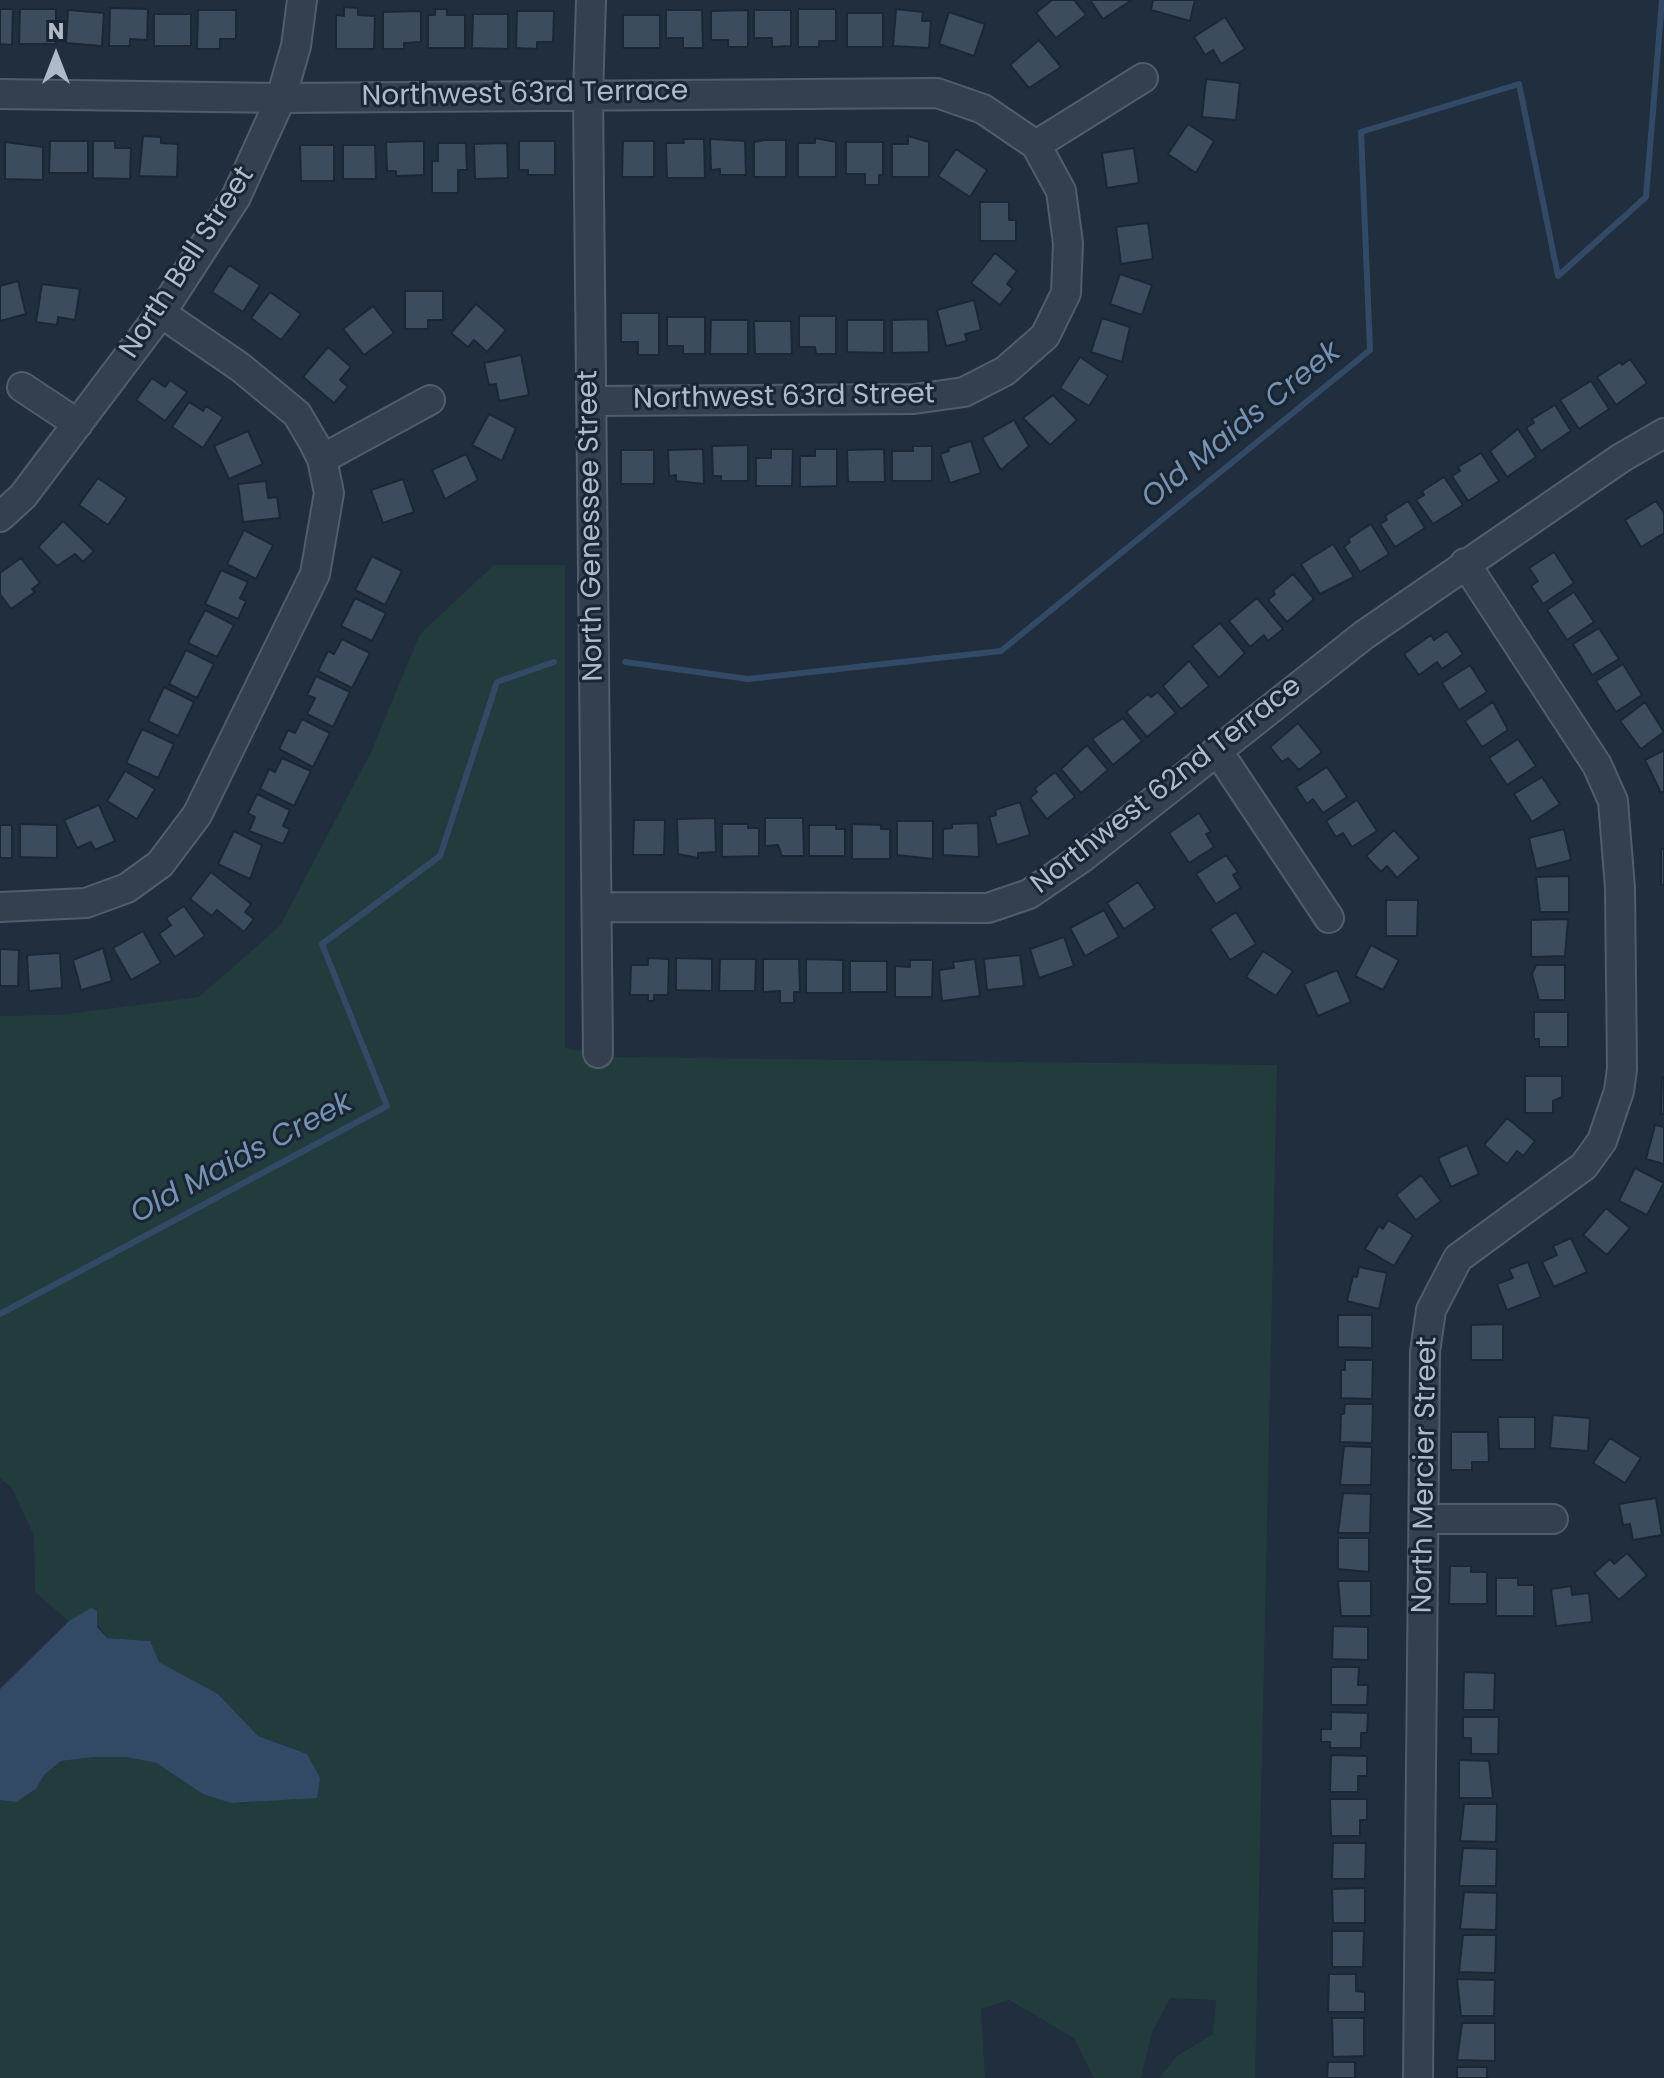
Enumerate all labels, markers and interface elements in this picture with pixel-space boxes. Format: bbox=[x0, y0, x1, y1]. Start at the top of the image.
north arrow bbox=[16, 16, 96, 96]
text: N bbox=[48, 16, 64, 47]
street label: Northwest 63rd Terrace bbox=[361, 75, 689, 115]
street label: North Bell Street bbox=[114, 161, 262, 365]
water label: Old Maids Creek bbox=[1135, 335, 1349, 517]
street label: North Genessee Street bbox=[572, 370, 612, 682]
street label: Northwest 63rd Street bbox=[633, 379, 935, 417]
street label: Northwest 62nd Terrace bbox=[1025, 670, 1309, 902]
water label: Old Maids Creek bbox=[125, 1085, 359, 1233]
street label: North Mercier Street bbox=[1407, 1336, 1445, 1614]

